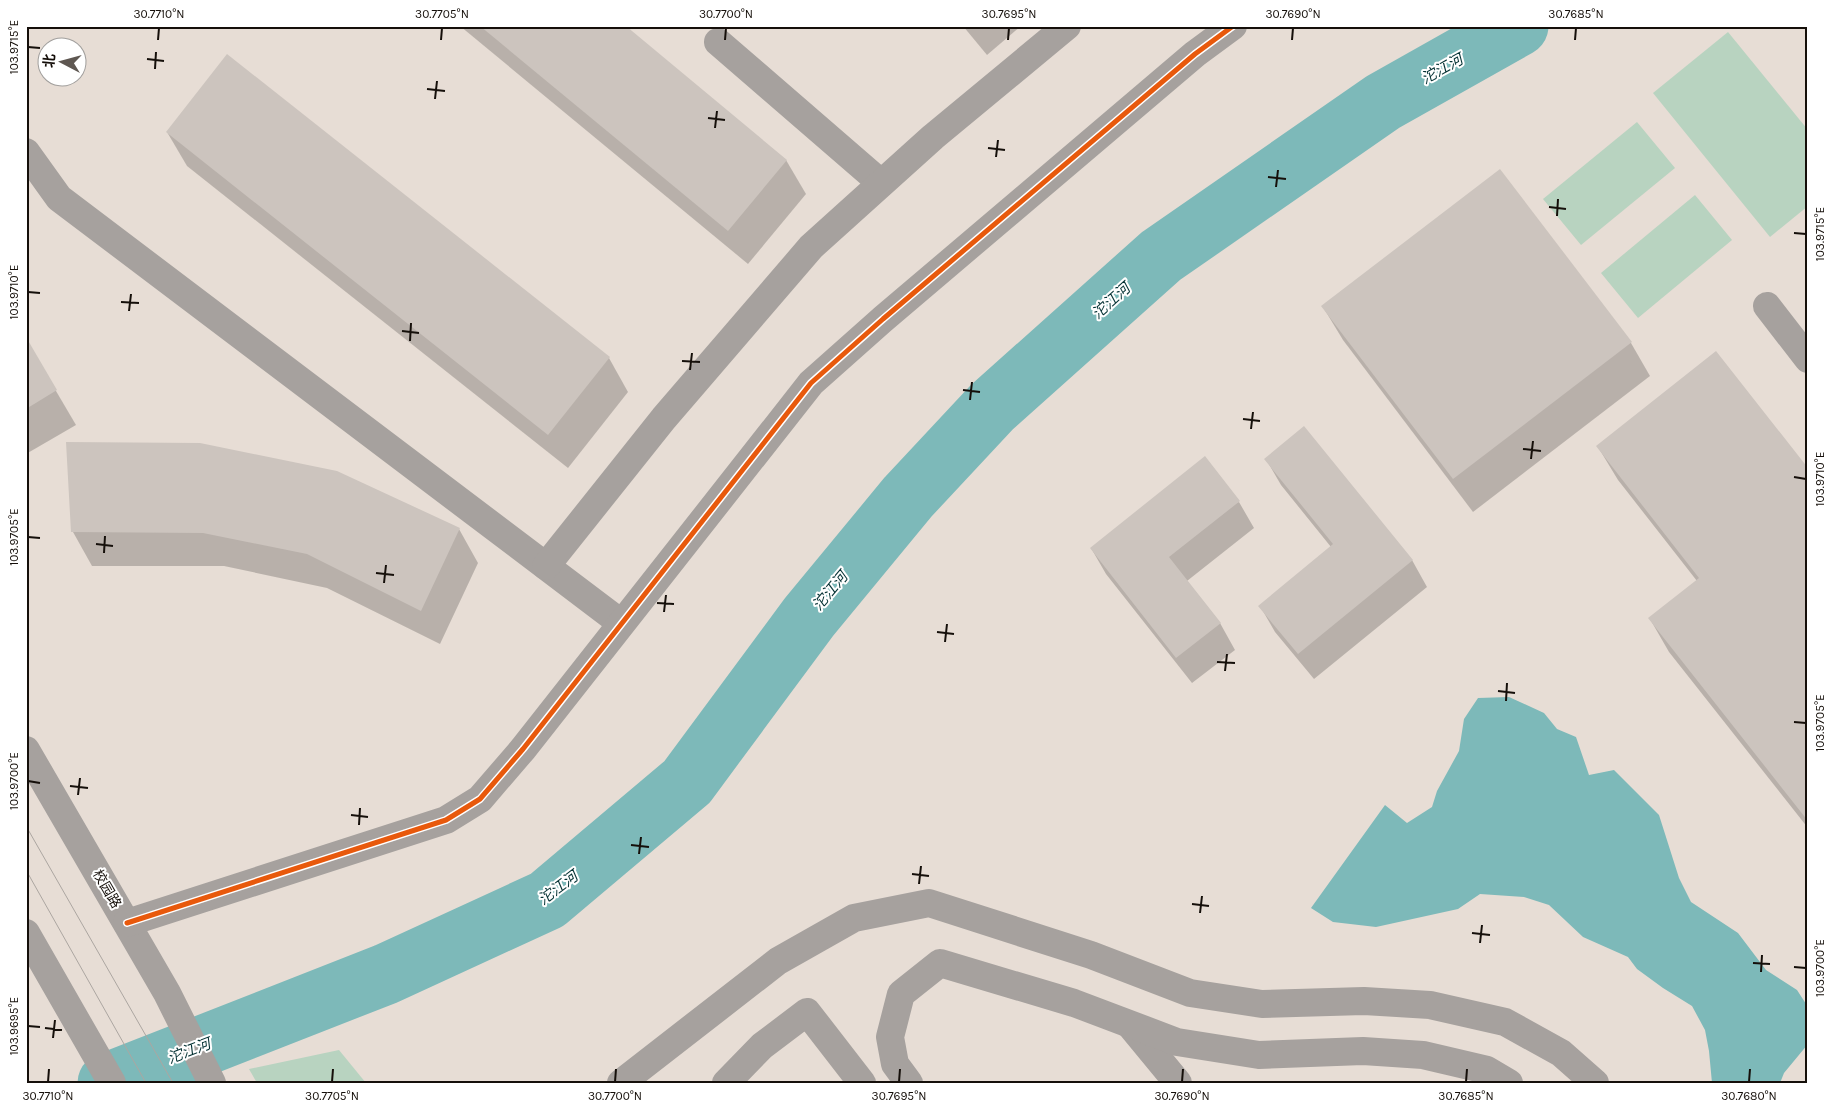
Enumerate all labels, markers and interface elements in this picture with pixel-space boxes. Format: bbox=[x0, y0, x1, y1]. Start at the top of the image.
text: 30.7710°N bbox=[133, 7, 185, 21]
text: 30.7705°N bbox=[415, 7, 469, 21]
text: 30.7700°N bbox=[699, 7, 753, 21]
text: 30.7695°N bbox=[982, 7, 1036, 21]
text: 30.7690°N bbox=[1265, 7, 1321, 21]
text: 30.7685°N bbox=[1548, 7, 1604, 21]
text: 103.9715°E bbox=[7, 20, 21, 74]
north arrow bbox=[38, 38, 88, 88]
water label: 沱江河 bbox=[1418, 49, 1469, 88]
text: 北 bbox=[40, 53, 59, 69]
text: 103.9715°E bbox=[1813, 207, 1827, 261]
text: 103.9710°E bbox=[7, 265, 21, 319]
water label: 沱江河 bbox=[1088, 277, 1136, 323]
text: 103.9710°E bbox=[1813, 452, 1827, 506]
text: 103.9705°E bbox=[7, 508, 21, 566]
water label: 沱江河 bbox=[809, 566, 853, 614]
text: 103.9705°E bbox=[1813, 694, 1827, 752]
text: 103.9700°E bbox=[7, 752, 21, 810]
water label: 沱江河 bbox=[535, 865, 584, 909]
street label: 校园路 bbox=[89, 867, 125, 911]
text: 103.9700°E bbox=[1813, 939, 1827, 997]
text: 103.9695°E bbox=[7, 997, 21, 1055]
water label: 沱江河 bbox=[165, 1033, 216, 1067]
text: 30.7710°N bbox=[22, 1089, 74, 1103]
text: 30.7705°N bbox=[305, 1089, 359, 1103]
text: 30.7700°N bbox=[588, 1089, 642, 1103]
text: 30.7695°N bbox=[872, 1089, 926, 1103]
text: 30.7690°N bbox=[1154, 1089, 1210, 1103]
text: 30.7685°N bbox=[1438, 1089, 1494, 1103]
text: 30.7680°N bbox=[1721, 1089, 1777, 1103]

